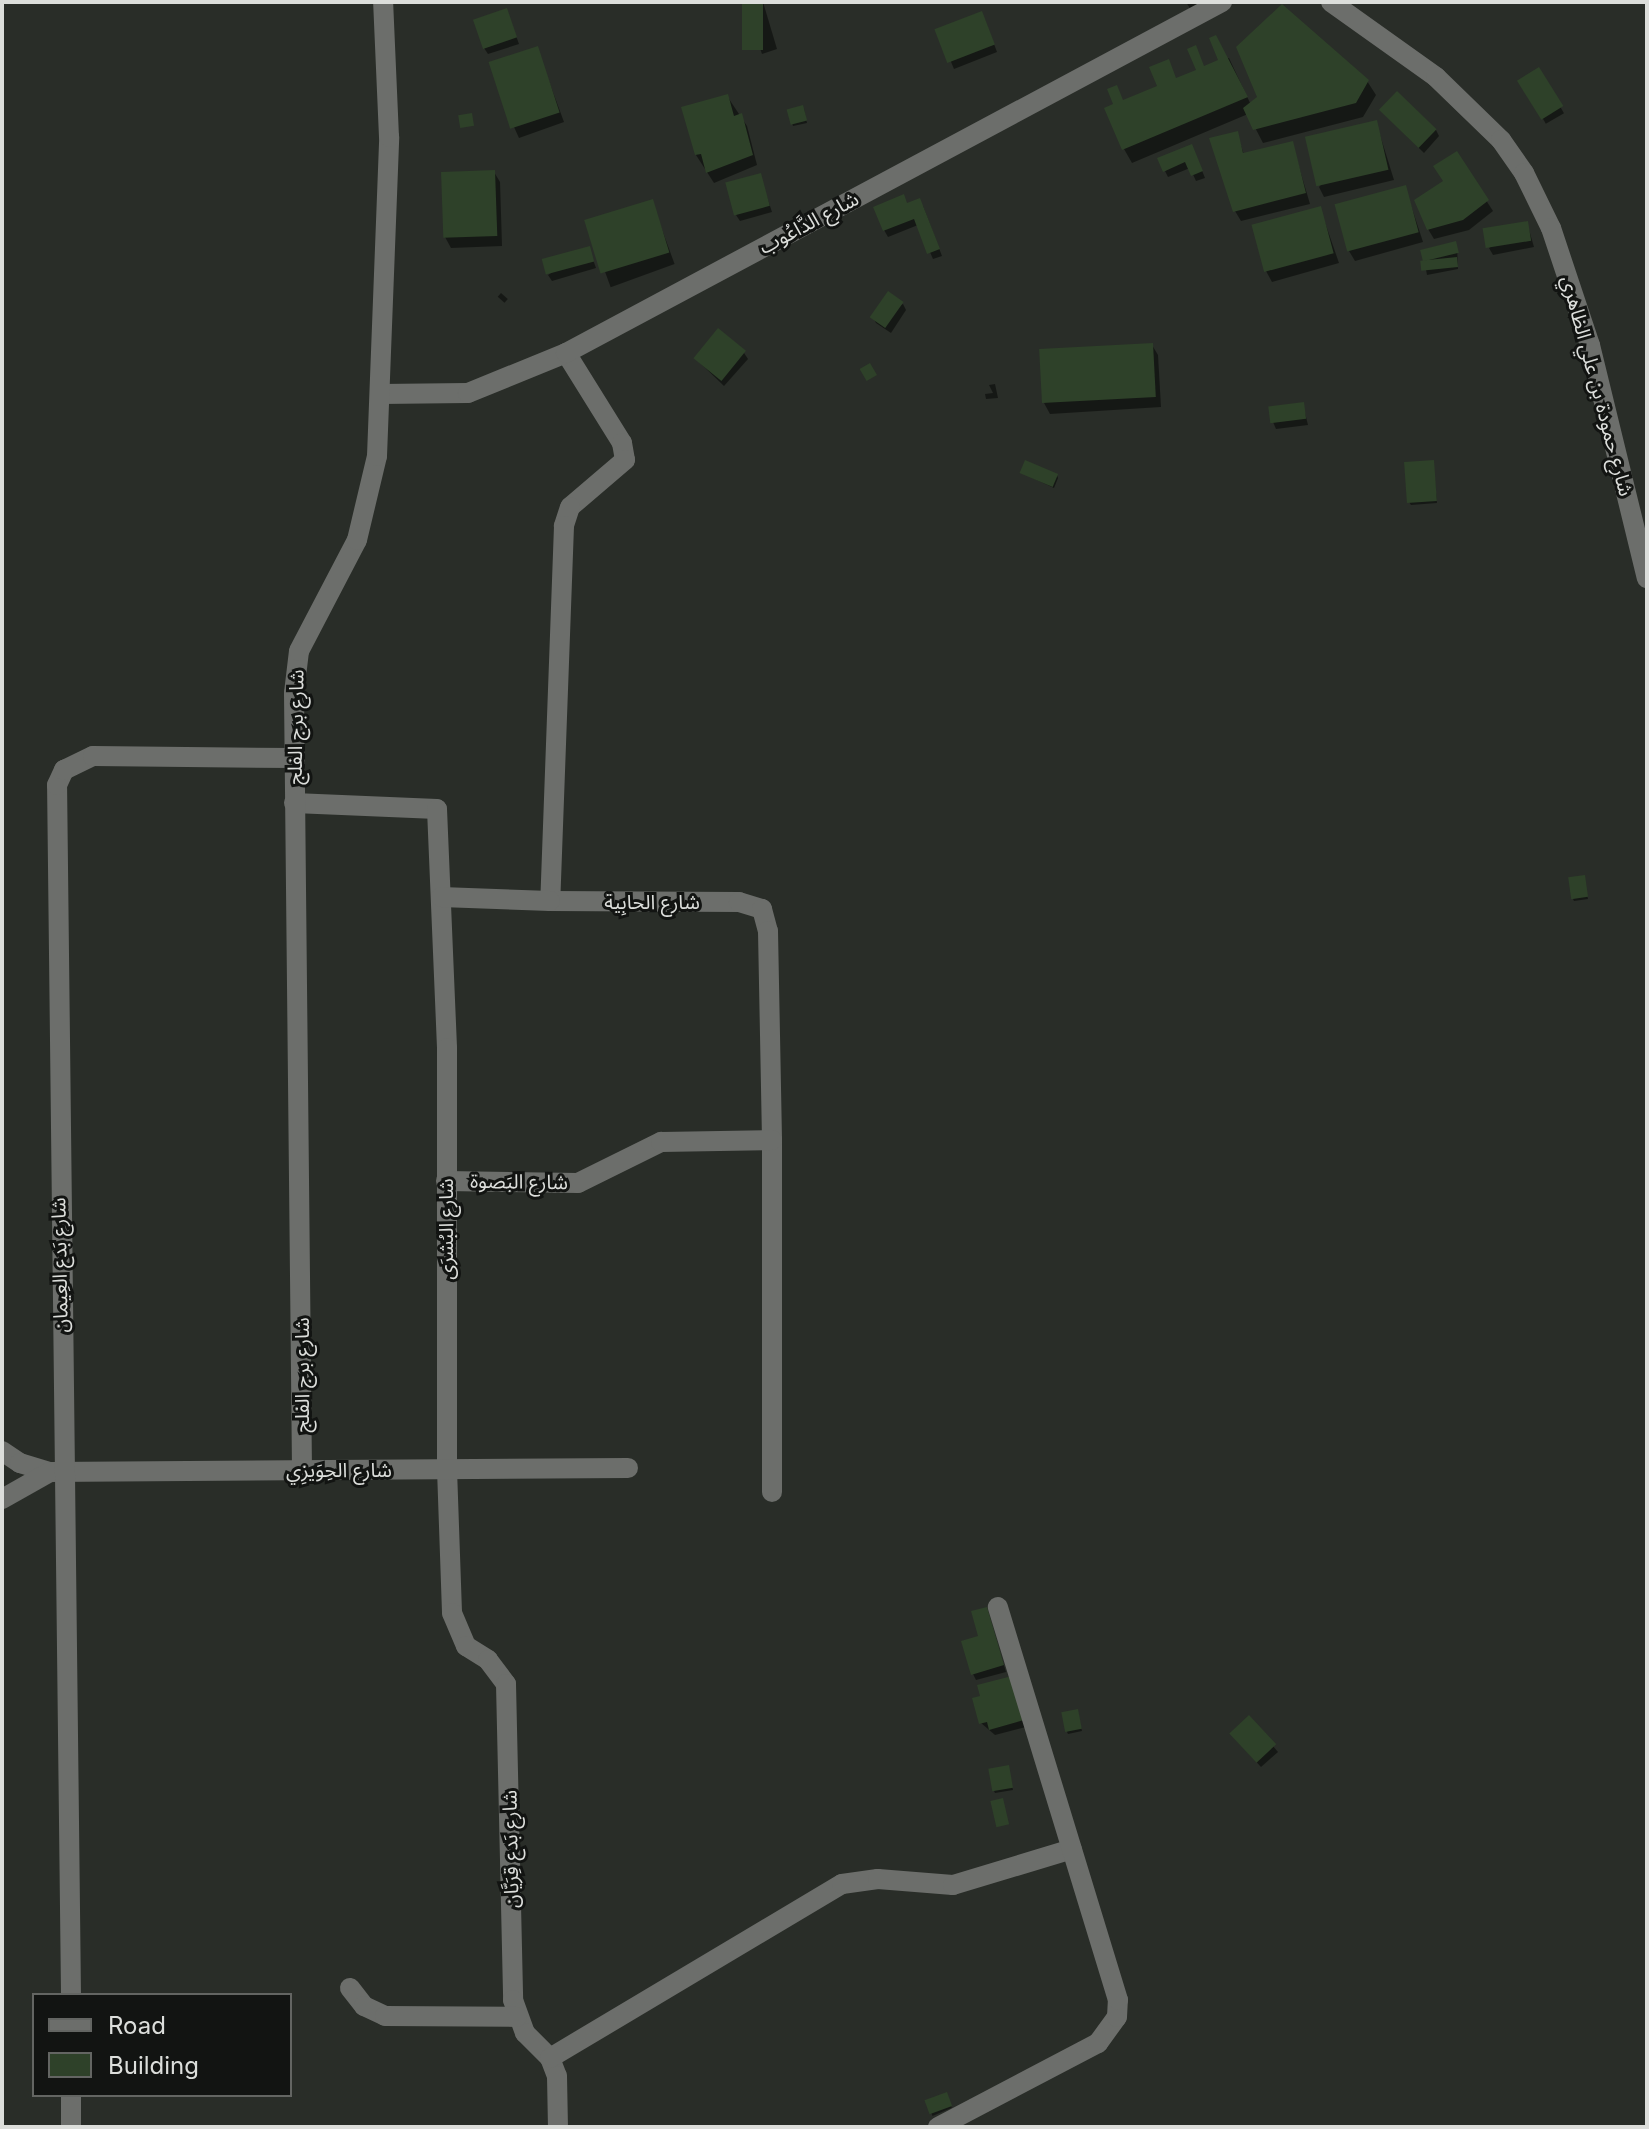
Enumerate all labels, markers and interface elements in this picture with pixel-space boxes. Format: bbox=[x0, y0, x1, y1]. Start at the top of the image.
street label: شارع الدَّاعُوب bbox=[755, 187, 863, 259]
street label: شارع حمودة بن علي الظاهري bbox=[1556, 273, 1638, 499]
street label: شارع برج الفلج bbox=[283, 669, 309, 785]
street label: شارع الحابِية bbox=[604, 890, 700, 914]
street label: شارع البَصوة bbox=[470, 1169, 568, 1195]
street label: شارع البُشرَى bbox=[434, 1178, 458, 1280]
street label: شارع بَدع العِيمان bbox=[47, 1197, 73, 1333]
street label: شارع برج الفلج bbox=[290, 1317, 314, 1433]
street label: شارع الحِوَيزِي bbox=[286, 1458, 392, 1482]
street label: شارع بَدع قِرَيَّان bbox=[498, 1790, 524, 1908]
legend bbox=[32, 1993, 292, 2097]
text: Road bbox=[108, 2011, 166, 2040]
text: Building bbox=[108, 2051, 199, 2080]

